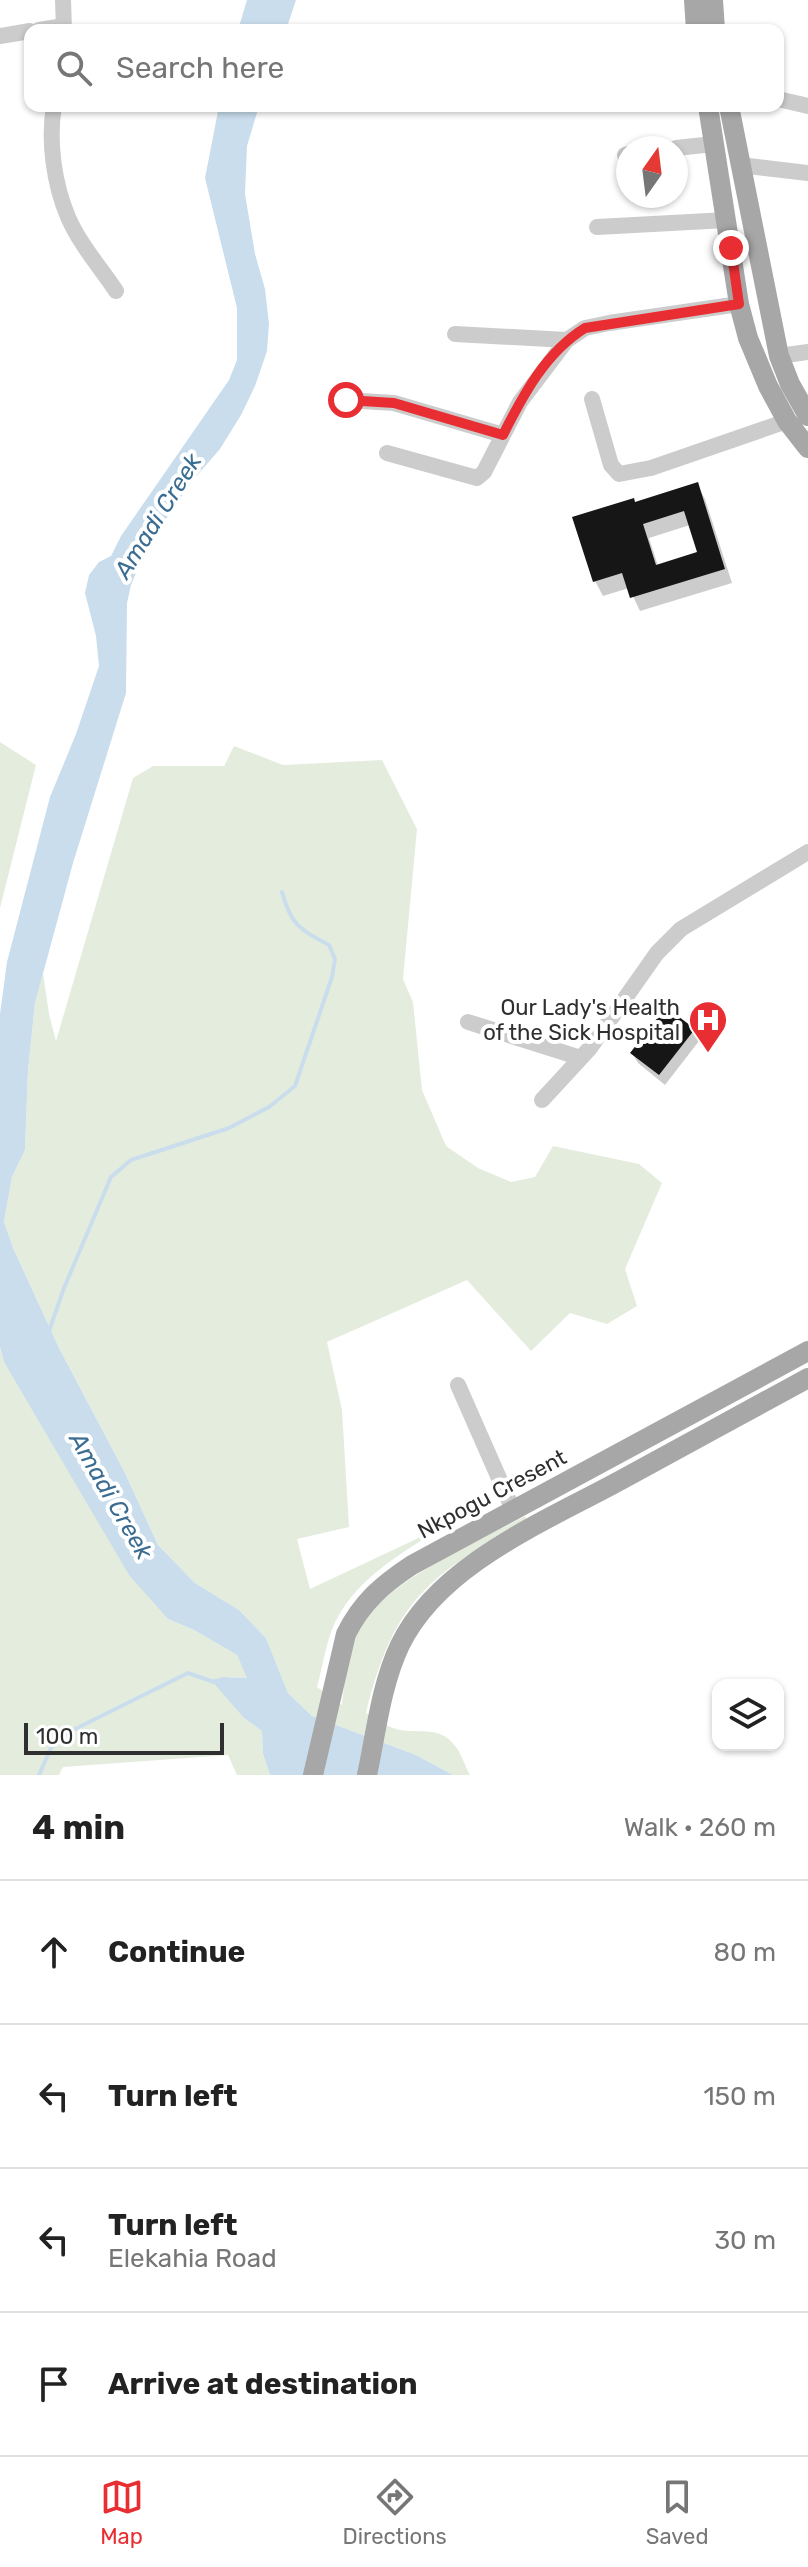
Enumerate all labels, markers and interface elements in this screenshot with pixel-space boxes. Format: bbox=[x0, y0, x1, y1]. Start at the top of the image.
search box bbox=[24, 24, 784, 112]
icon: search bbox=[52, 46, 96, 90]
text: Search here bbox=[116, 50, 284, 86]
north arrow bbox=[616, 136, 688, 208]
route end bbox=[713, 230, 749, 266]
route start bbox=[328, 382, 364, 418]
water label: Amadi Creek bbox=[107, 448, 208, 585]
place label: Our Lady's Health of the Sick Hospital bbox=[483, 994, 680, 1046]
hospital icon: Our Lady's Health of the Sick Hospital bbox=[687, 999, 729, 1054]
water label: Amadi Creek bbox=[62, 1426, 159, 1565]
street label: Nkpogu Cresent bbox=[413, 1443, 571, 1545]
map controls bbox=[712, 1679, 784, 1751]
button: layers bbox=[712, 1679, 784, 1751]
scale bar bbox=[24, 1719, 224, 1755]
text: 100 m bbox=[36, 1723, 98, 1750]
text: 4 min bbox=[32, 1807, 125, 1848]
text: Walk · 260 m bbox=[624, 1812, 776, 1843]
icon: ahead bbox=[32, 1930, 76, 1974]
text: Continue bbox=[108, 1934, 245, 1970]
text: 80 m bbox=[713, 1937, 776, 1968]
icon: left bbox=[32, 2074, 76, 2118]
text: Turn left bbox=[108, 2078, 238, 2114]
text: 150 m bbox=[703, 2081, 776, 2112]
text: Turn left bbox=[108, 2207, 238, 2243]
icon: left bbox=[32, 2218, 76, 2262]
text: 30 m bbox=[714, 2225, 776, 2256]
text: Elekahia Road bbox=[108, 2243, 277, 2274]
icon: arrive bbox=[32, 2362, 76, 2406]
text: Arrive at destination bbox=[108, 2366, 418, 2402]
tab: Map bbox=[100, 2475, 144, 2550]
tab: Directions bbox=[343, 2475, 447, 2550]
tab: Saved bbox=[646, 2475, 709, 2550]

